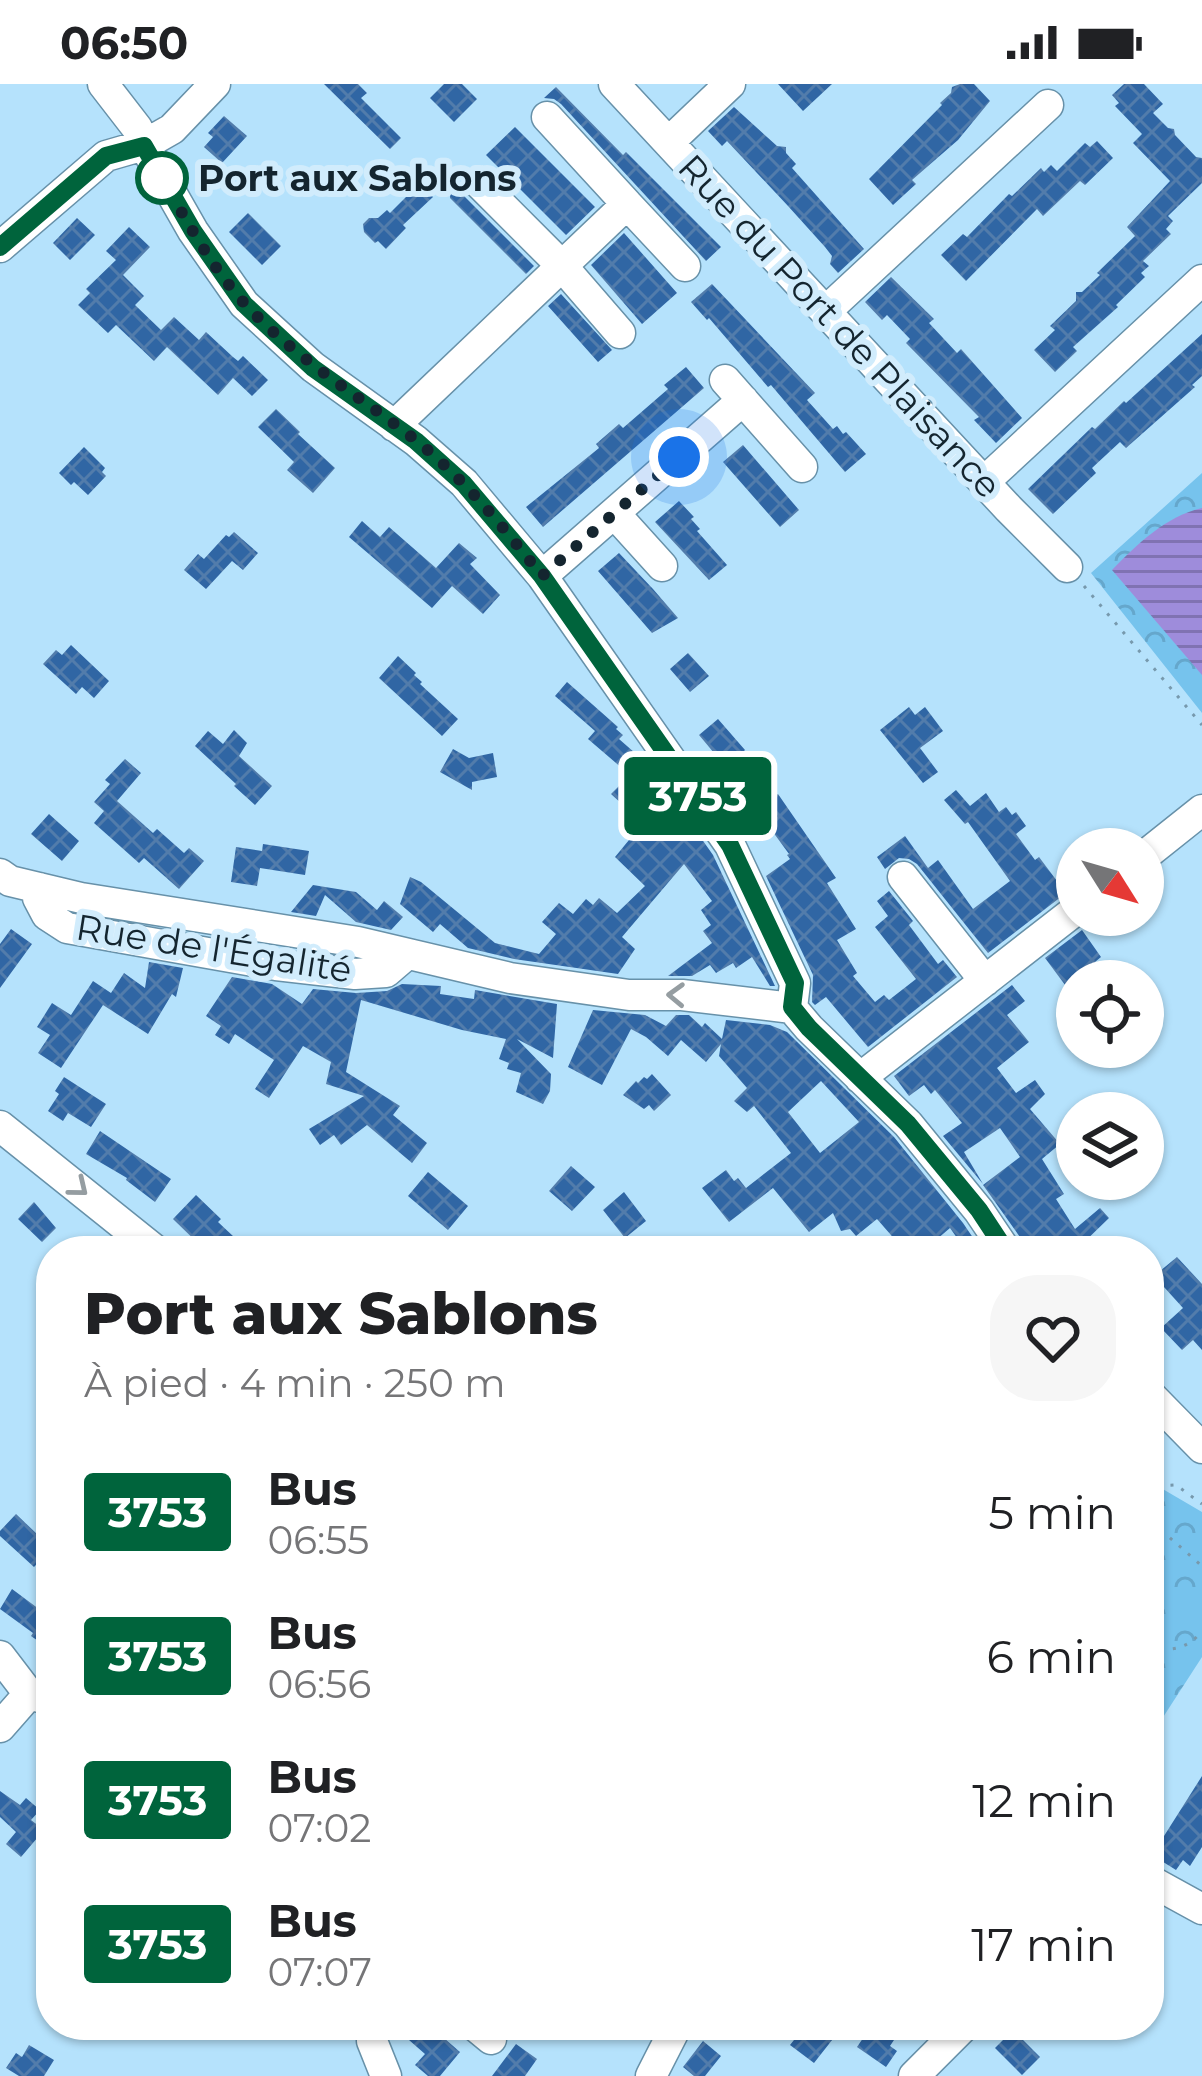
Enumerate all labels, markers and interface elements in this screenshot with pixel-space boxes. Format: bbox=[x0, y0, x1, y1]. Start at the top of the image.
text: 06:50 bbox=[60, 15, 188, 70]
street label: Rue du Port de Plaisance bbox=[669, 145, 1011, 507]
marker: Port aux Sablons bbox=[137, 153, 187, 203]
place label: Port aux Sablons bbox=[198, 156, 516, 200]
your location bbox=[649, 427, 709, 487]
line badge: 3753 bbox=[614, 757, 782, 835]
text: 3753 bbox=[648, 770, 748, 822]
north arrow bbox=[1056, 828, 1164, 936]
map controls bbox=[1056, 828, 1164, 1200]
street label: Rue de l'Égalité bbox=[73, 904, 355, 992]
button: locate bbox=[1056, 960, 1164, 1068]
one-way arrow bbox=[666, 983, 685, 1009]
button: layers bbox=[1056, 1092, 1164, 1200]
one-way arrow bbox=[65, 1173, 87, 1195]
button: heart bbox=[990, 1275, 1116, 1401]
text: Port aux Sablons bbox=[84, 1279, 598, 1348]
text: À pied · 4 min · 250 m bbox=[84, 1359, 506, 1407]
text: Bus bbox=[267, 1461, 357, 1516]
text: 5 min bbox=[988, 1485, 1116, 1540]
text: 3753 bbox=[108, 1486, 207, 1538]
text: 06:55 bbox=[267, 1516, 369, 1564]
text: Bus bbox=[267, 1605, 357, 1660]
text: 6 min bbox=[987, 1629, 1116, 1684]
text: 3753 bbox=[108, 1630, 207, 1682]
text: 06:56 bbox=[267, 1660, 371, 1708]
text: Bus bbox=[267, 1749, 357, 1804]
text: 12 min bbox=[972, 1773, 1116, 1828]
text: 3753 bbox=[108, 1774, 207, 1826]
text: 07:02 bbox=[267, 1804, 371, 1852]
text: Bus bbox=[267, 1893, 357, 1948]
text: 17 min bbox=[971, 1917, 1116, 1972]
text: 3753 bbox=[108, 1918, 207, 1970]
text: 07:07 bbox=[267, 1948, 372, 1996]

